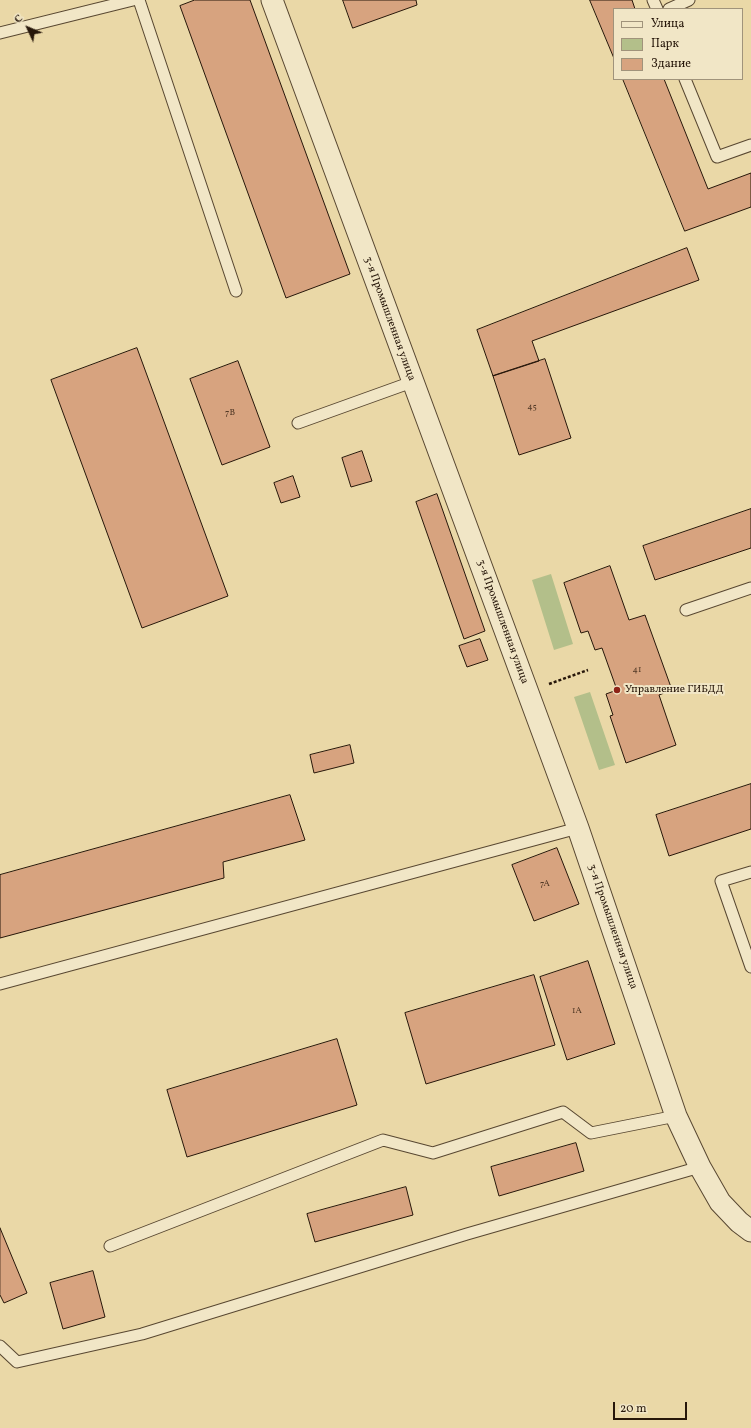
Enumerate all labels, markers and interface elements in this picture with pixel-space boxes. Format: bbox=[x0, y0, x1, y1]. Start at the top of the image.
north arrow bbox=[8, 8, 48, 48]
legend bbox=[613, 8, 743, 80]
text: С bbox=[11, 12, 27, 27]
text: Улица bbox=[651, 16, 684, 32]
text: Парк bbox=[651, 36, 679, 52]
text: Здание bbox=[651, 56, 691, 72]
street label: 3-я Промышленная улица bbox=[360, 255, 418, 383]
house number: 45 bbox=[527, 402, 537, 412]
house number: 7В bbox=[225, 408, 235, 418]
street label: 3-я Промышленная улица bbox=[473, 558, 531, 686]
house number: 41 bbox=[633, 665, 641, 675]
place label: Управление ГИБДД bbox=[625, 683, 724, 697]
marker: Управление ГИБДД bbox=[612, 685, 622, 695]
street label: 3-я Промышленная улица bbox=[584, 863, 640, 991]
house number: 7А bbox=[540, 879, 550, 889]
house number: 1А bbox=[572, 1006, 582, 1016]
scale bar bbox=[615, 1394, 689, 1420]
text: 20 m bbox=[620, 1401, 647, 1417]

